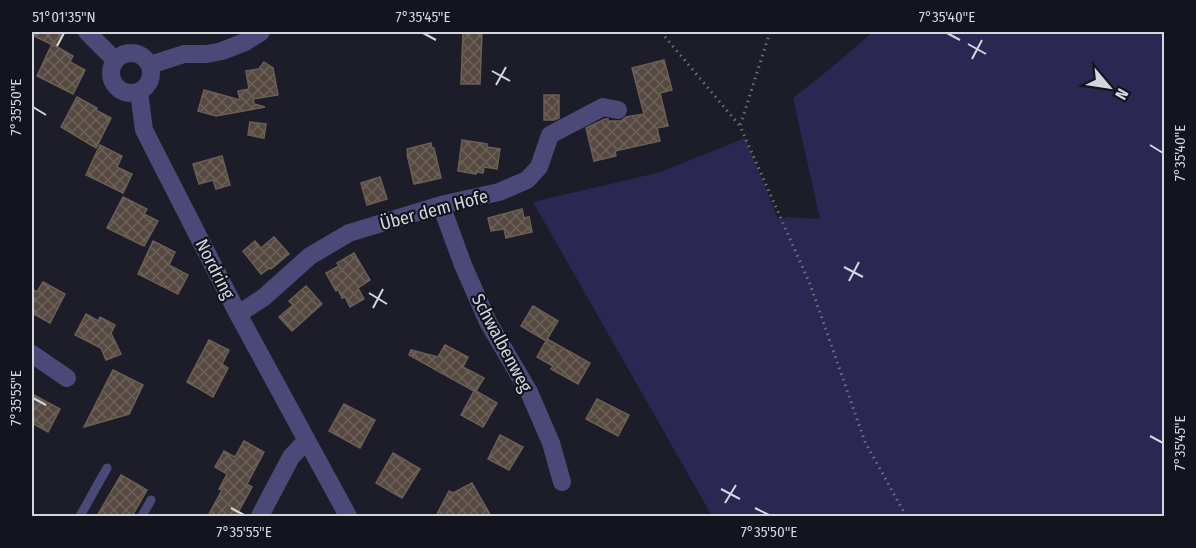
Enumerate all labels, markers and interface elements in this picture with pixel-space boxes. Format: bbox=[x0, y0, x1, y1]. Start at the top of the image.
text: 51°01'35"N bbox=[32, 8, 96, 26]
text: 7°35'45"E bbox=[395, 8, 451, 26]
text: 7°35'40"E bbox=[919, 8, 975, 26]
north arrow bbox=[1079, 57, 1139, 117]
text: 7°35'50"E bbox=[7, 79, 25, 135]
text: N bbox=[1111, 85, 1132, 103]
text: 7°35'40"E bbox=[1171, 125, 1189, 181]
street label: Über dem Hofe bbox=[378, 185, 490, 235]
street label: Nordring bbox=[191, 235, 240, 303]
street label: Schwalbenweg bbox=[467, 290, 537, 396]
text: 7°35'55"E bbox=[7, 370, 25, 426]
text: 7°35'45"E bbox=[1171, 415, 1189, 471]
text: 7°35'55"E bbox=[216, 523, 272, 541]
text: 7°35'50"E bbox=[741, 523, 797, 541]

